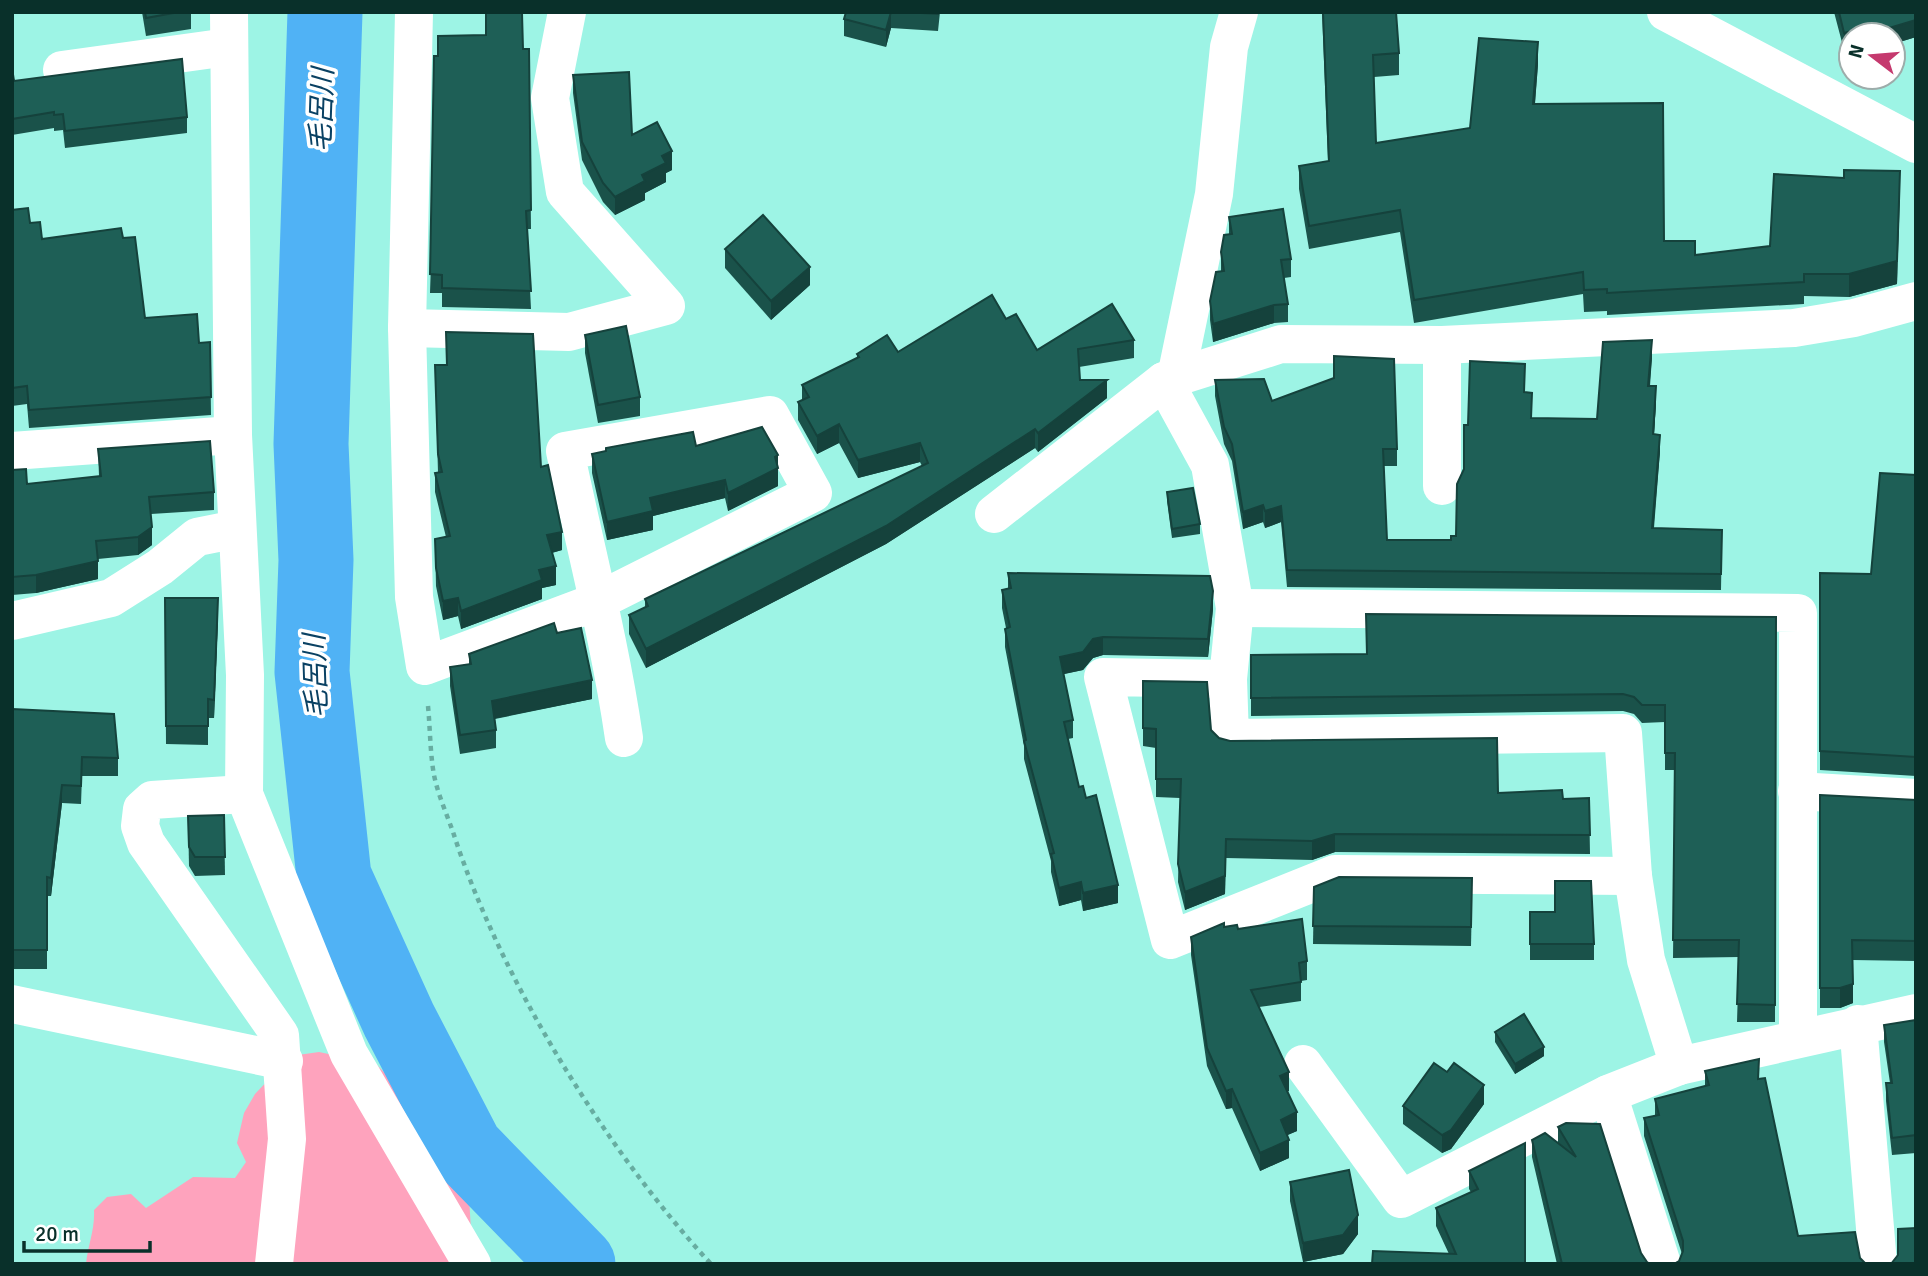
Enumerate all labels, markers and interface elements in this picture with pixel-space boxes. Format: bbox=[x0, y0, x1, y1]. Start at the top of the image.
north arrow bbox=[1837, 21, 1907, 91]
text: N bbox=[1843, 42, 1870, 61]
water label: 毛呂川 bbox=[304, 64, 341, 153]
water label: 毛呂川 bbox=[297, 630, 334, 719]
scale bar bbox=[24, 1210, 150, 1254]
text: 20 m bbox=[35, 1221, 79, 1247]

